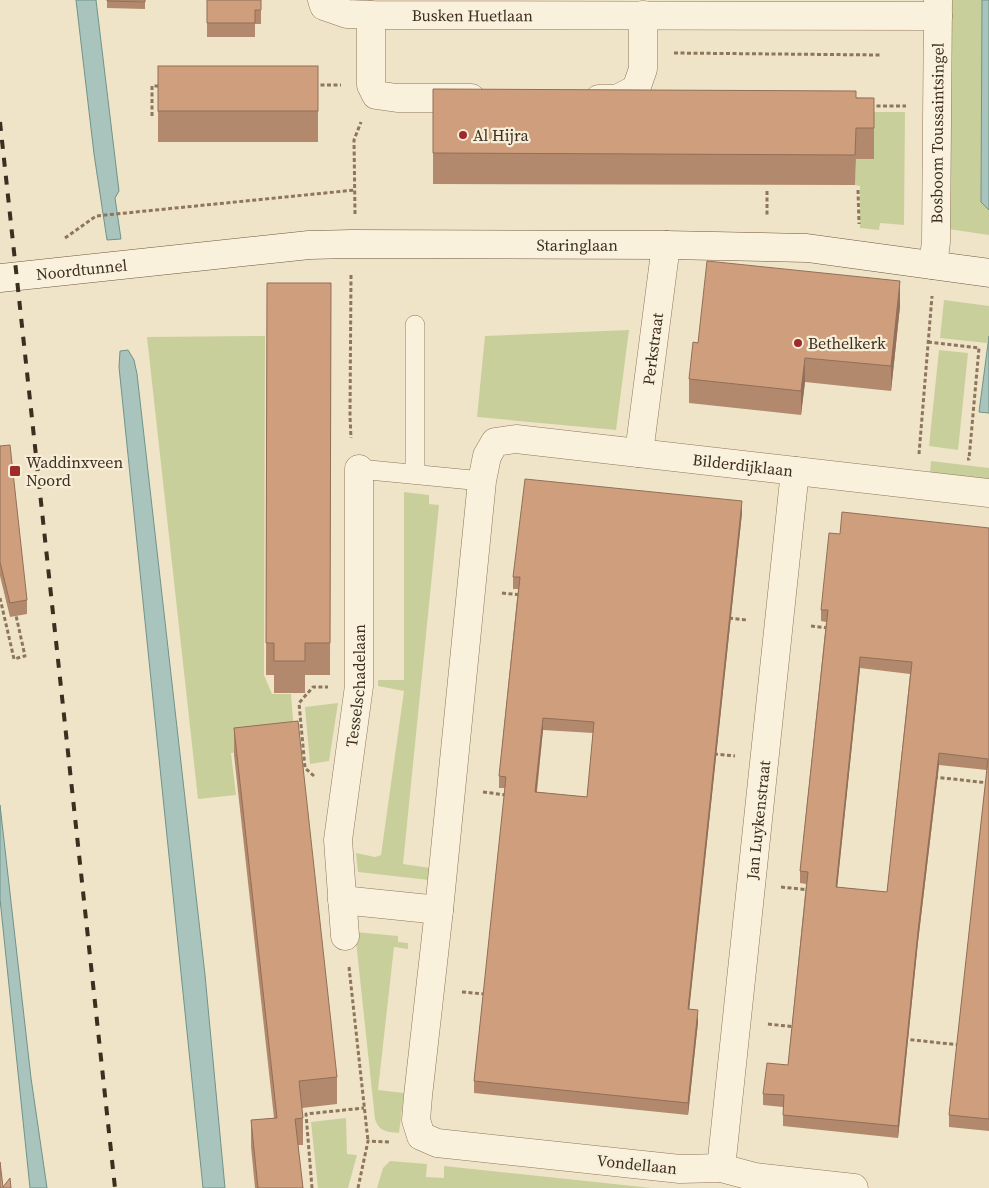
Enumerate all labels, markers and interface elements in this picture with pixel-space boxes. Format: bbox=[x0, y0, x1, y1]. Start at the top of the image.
street label: Busken Huetlaan bbox=[412, 4, 533, 26]
street label: Bosboom Toussaintsingel bbox=[925, 42, 949, 224]
place label: Al Hijra bbox=[473, 124, 530, 146]
marker: Al Hijra bbox=[457, 129, 469, 141]
street label: Staringlaan bbox=[537, 234, 618, 256]
street label: Noordtunnel bbox=[35, 253, 128, 285]
street label: Perkstraat bbox=[637, 311, 668, 386]
place label: Bethelkerk bbox=[808, 332, 886, 354]
marker: Bethelkerk bbox=[792, 337, 804, 349]
street label: Bilderdijklaan bbox=[691, 448, 795, 482]
place label: Waddinxveen Noord bbox=[26, 451, 124, 491]
marker: Waddinxveen Noord bbox=[8, 464, 22, 478]
street label: Tesselschadelaan bbox=[340, 624, 370, 748]
street label: Jan Luykenstraat bbox=[741, 758, 775, 882]
street label: Vondellaan bbox=[596, 1149, 678, 1179]

